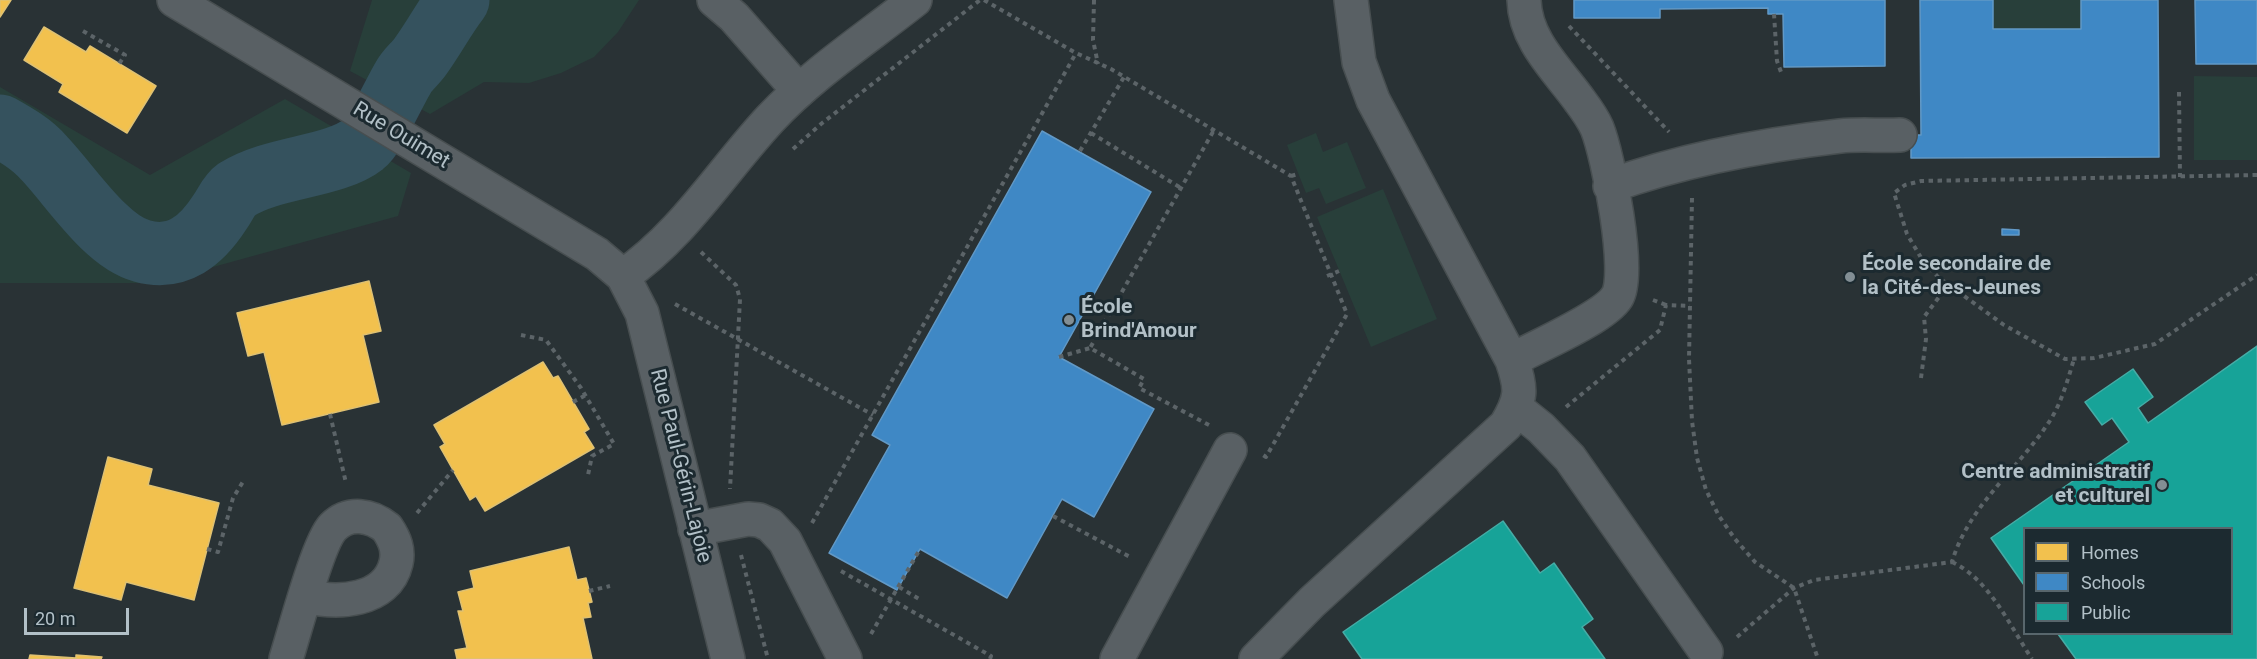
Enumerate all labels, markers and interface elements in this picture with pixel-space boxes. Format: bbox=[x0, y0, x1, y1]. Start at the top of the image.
street label: Rue Ouimet bbox=[348, 97, 454, 175]
place label: École secondaire de la Cité-des-Jeunes bbox=[1862, 252, 2051, 302]
marker: École secondaire de la Cité-des-Jeunes bbox=[1843, 270, 1857, 284]
place label: École Brind'Amour bbox=[1081, 295, 1197, 345]
marker: École Brind'Amour bbox=[1062, 313, 1076, 327]
street label: Rue Paul-Gérin-Lajoie bbox=[644, 366, 716, 566]
place label: Centre administratif et culturel bbox=[1961, 460, 2150, 510]
marker: Centre administratif et culturel bbox=[2155, 478, 2169, 492]
legend bbox=[2023, 527, 2233, 635]
text: Homes bbox=[2081, 542, 2139, 563]
text: Schools bbox=[2081, 572, 2145, 593]
scale bar bbox=[27, 596, 132, 634]
text: Public bbox=[2081, 602, 2131, 623]
text: 20 m bbox=[35, 608, 75, 629]

